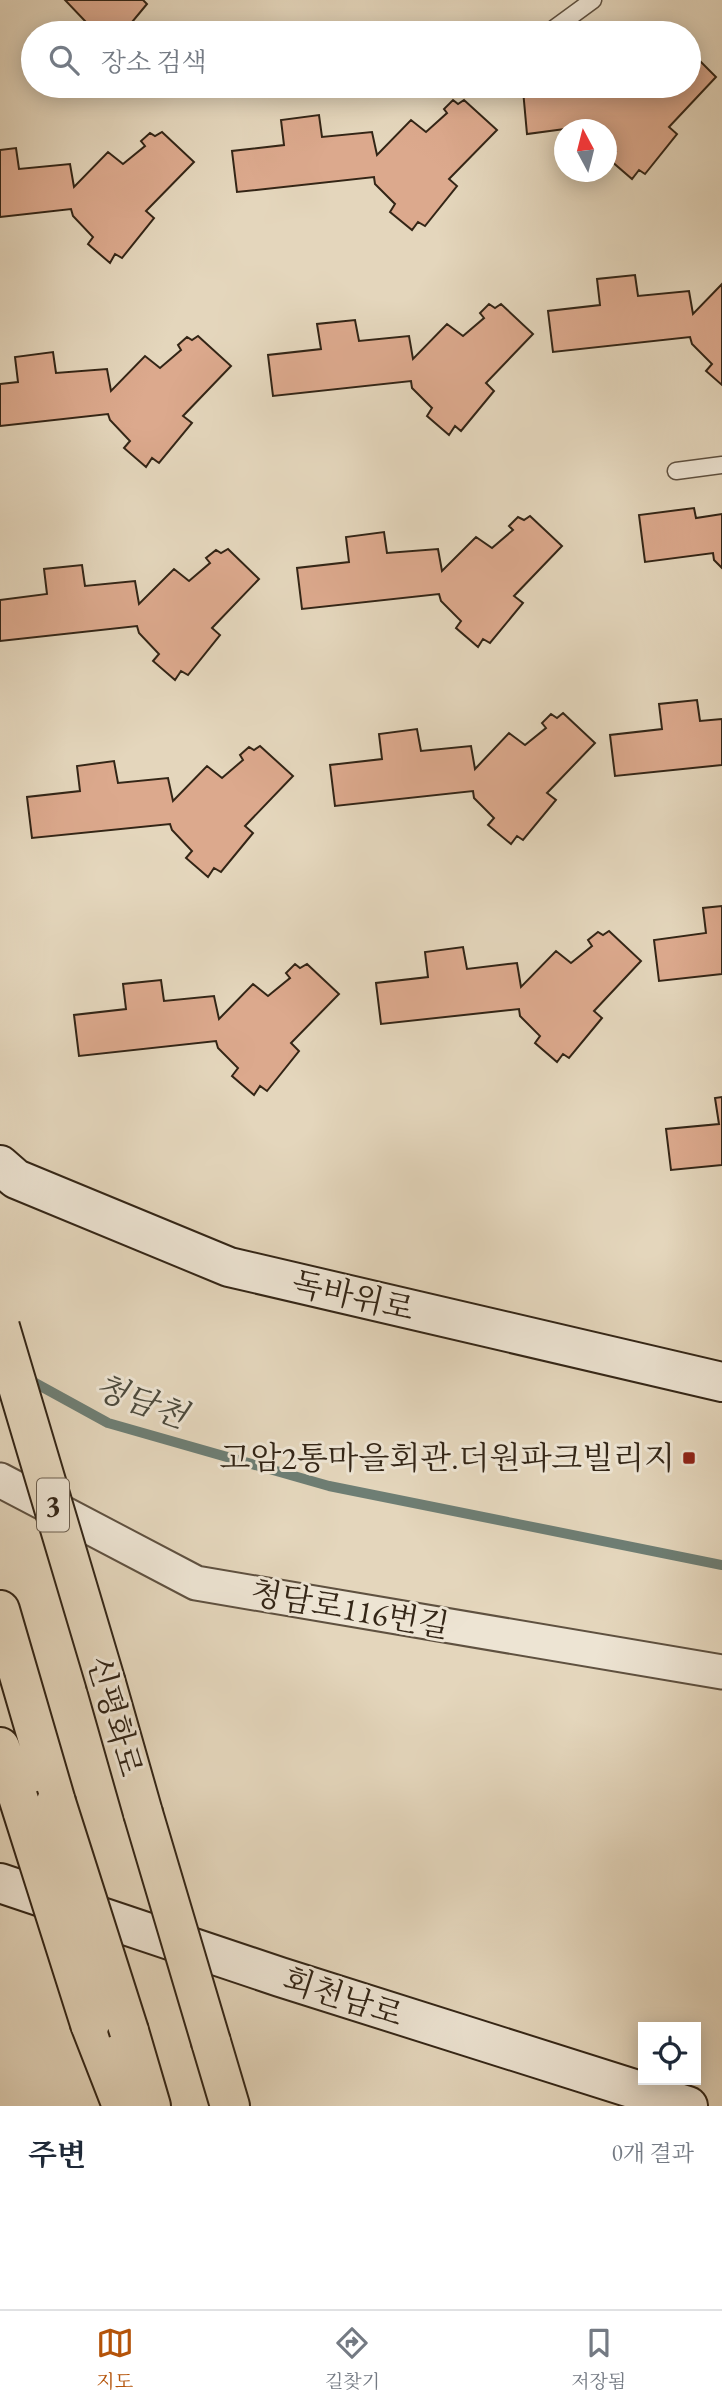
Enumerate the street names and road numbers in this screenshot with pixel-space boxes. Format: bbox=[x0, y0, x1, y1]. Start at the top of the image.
street label: 독바위로 bbox=[288, 1262, 418, 1330]
road number: 3 bbox=[37, 1478, 69, 1532]
street label: 청담로116번길 bbox=[248, 1571, 452, 1647]
street label: 신평화로 bbox=[78, 1651, 152, 1781]
street label: 회천남로 bbox=[278, 1958, 408, 2036]

